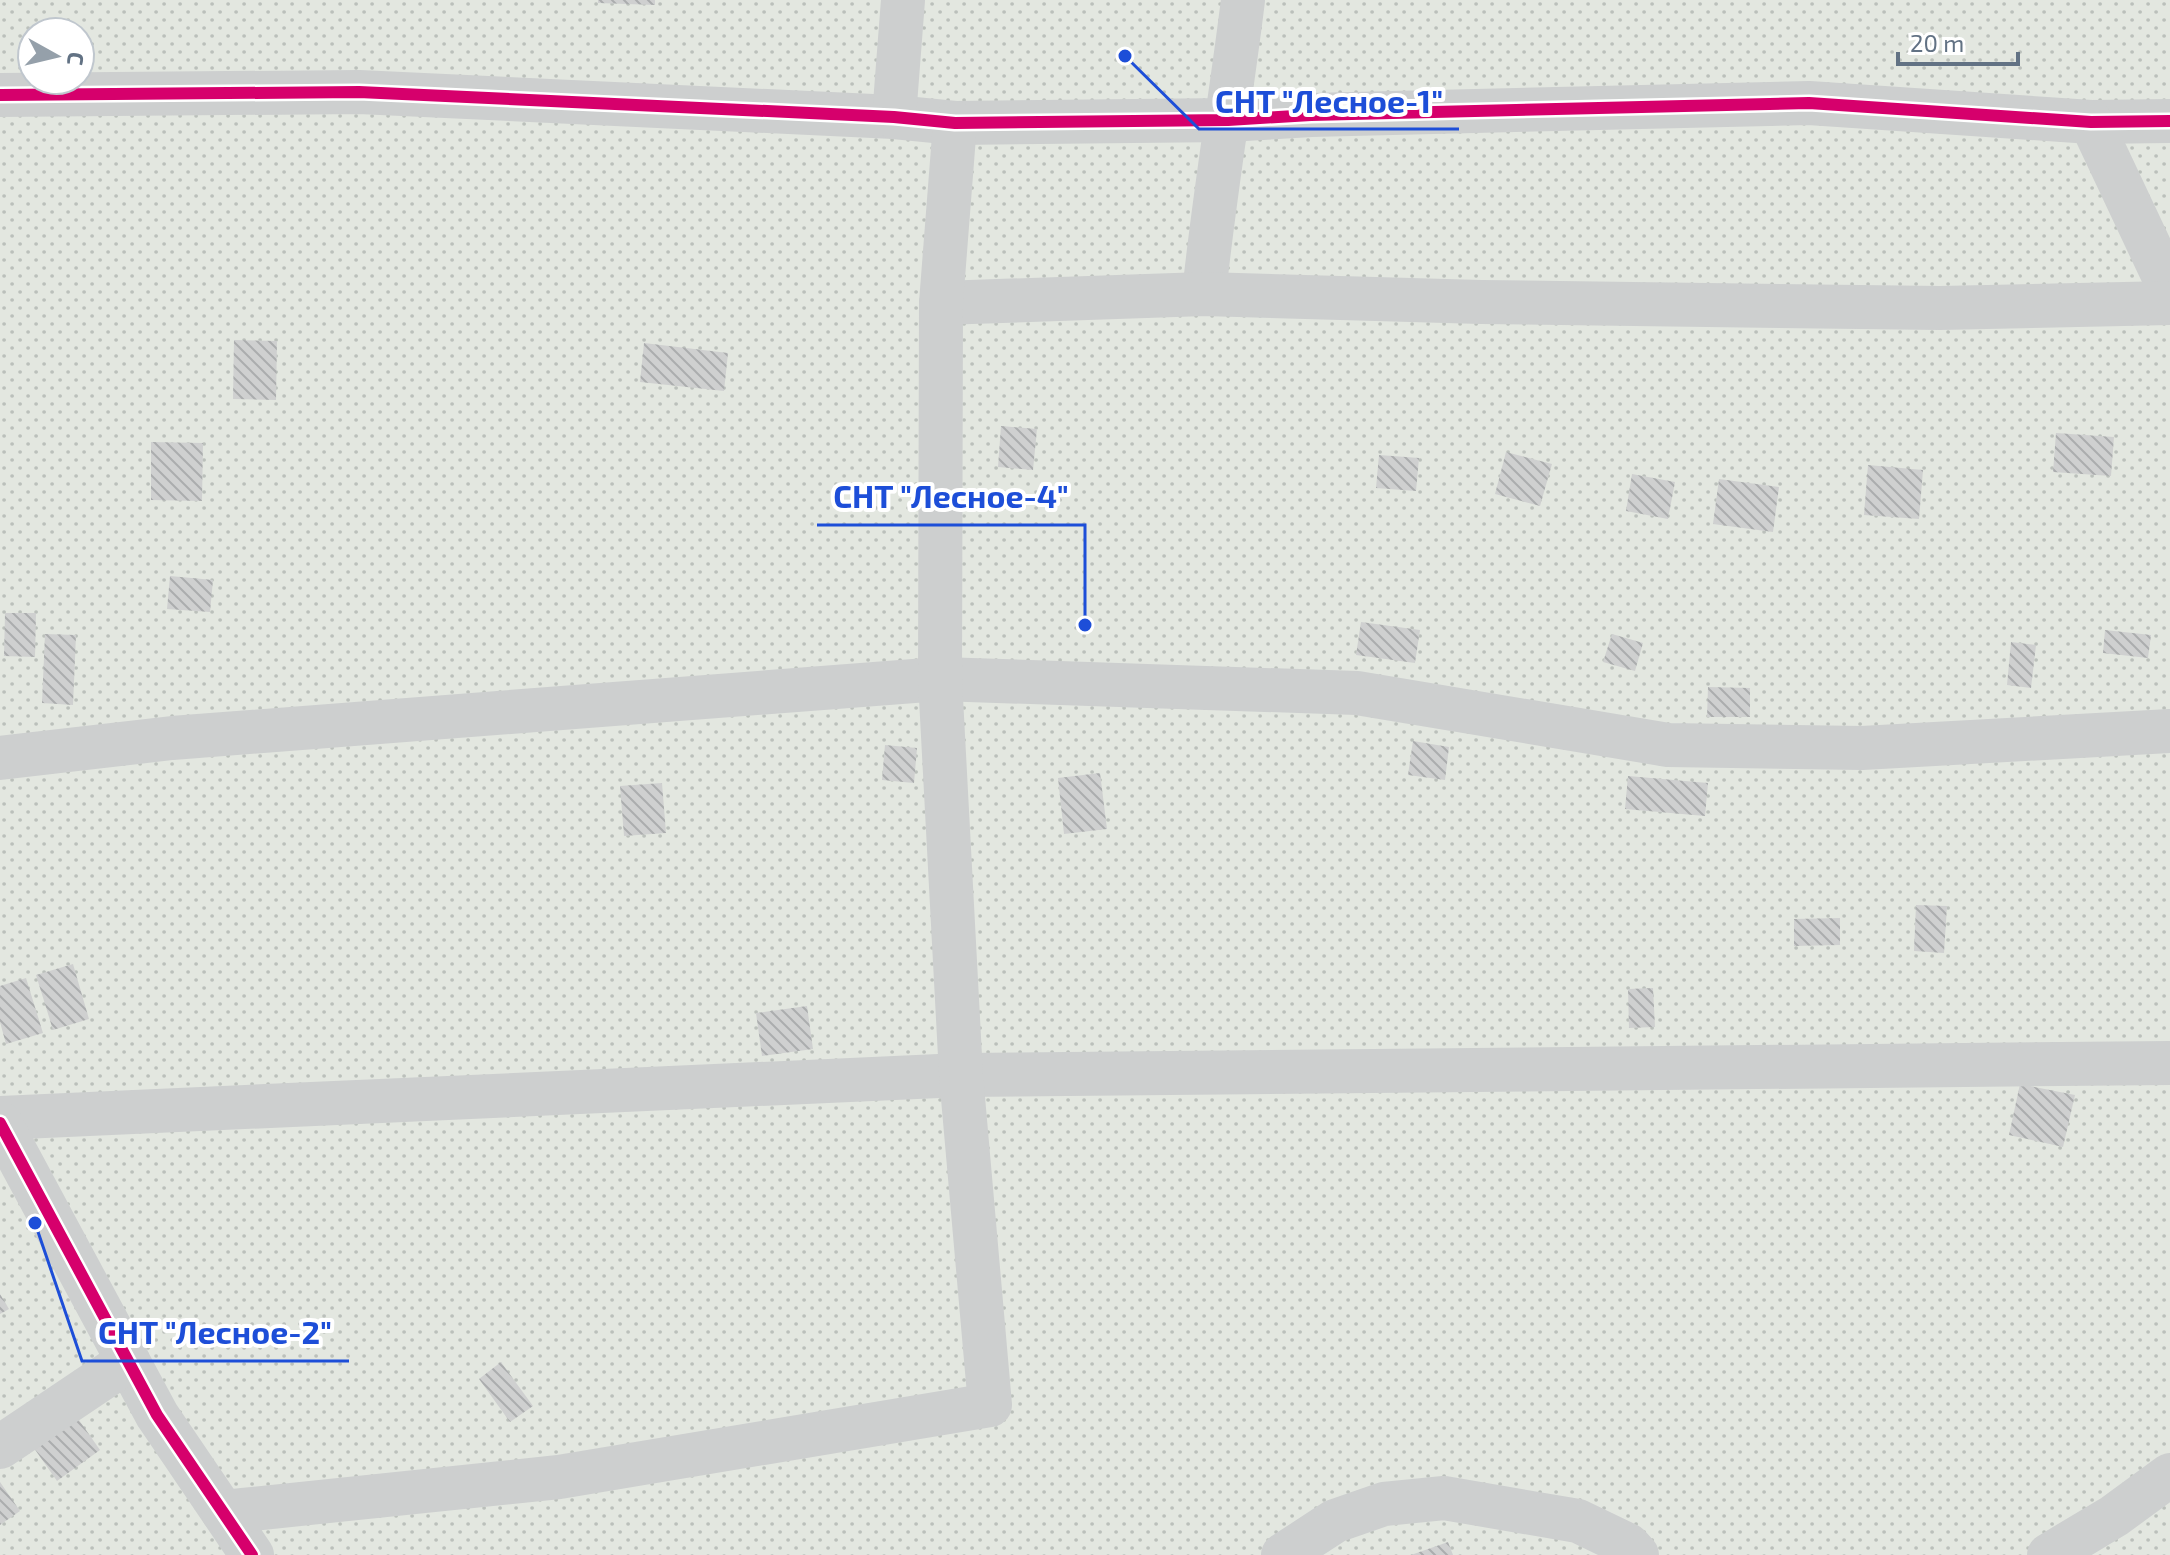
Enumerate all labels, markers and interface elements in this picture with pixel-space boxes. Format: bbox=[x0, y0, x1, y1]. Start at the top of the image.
north arrow bbox=[16, 16, 96, 96]
scale bar bbox=[1898, 16, 2018, 66]
text: 20 m bbox=[1910, 28, 1964, 57]
text: С bbox=[63, 51, 91, 67]
callout: СНТ "Лесное-1" bbox=[1199, 73, 1459, 129]
text: СНТ "Лесное-1" bbox=[1215, 81, 1443, 119]
callout: СНТ "Лесное-4" bbox=[817, 469, 1085, 525]
text: СНТ "Лесное-4" bbox=[833, 476, 1069, 514]
callout: СНТ "Лесное-2" bbox=[82, 1305, 349, 1361]
text: СНТ "Лесное-2" bbox=[98, 1312, 332, 1350]

